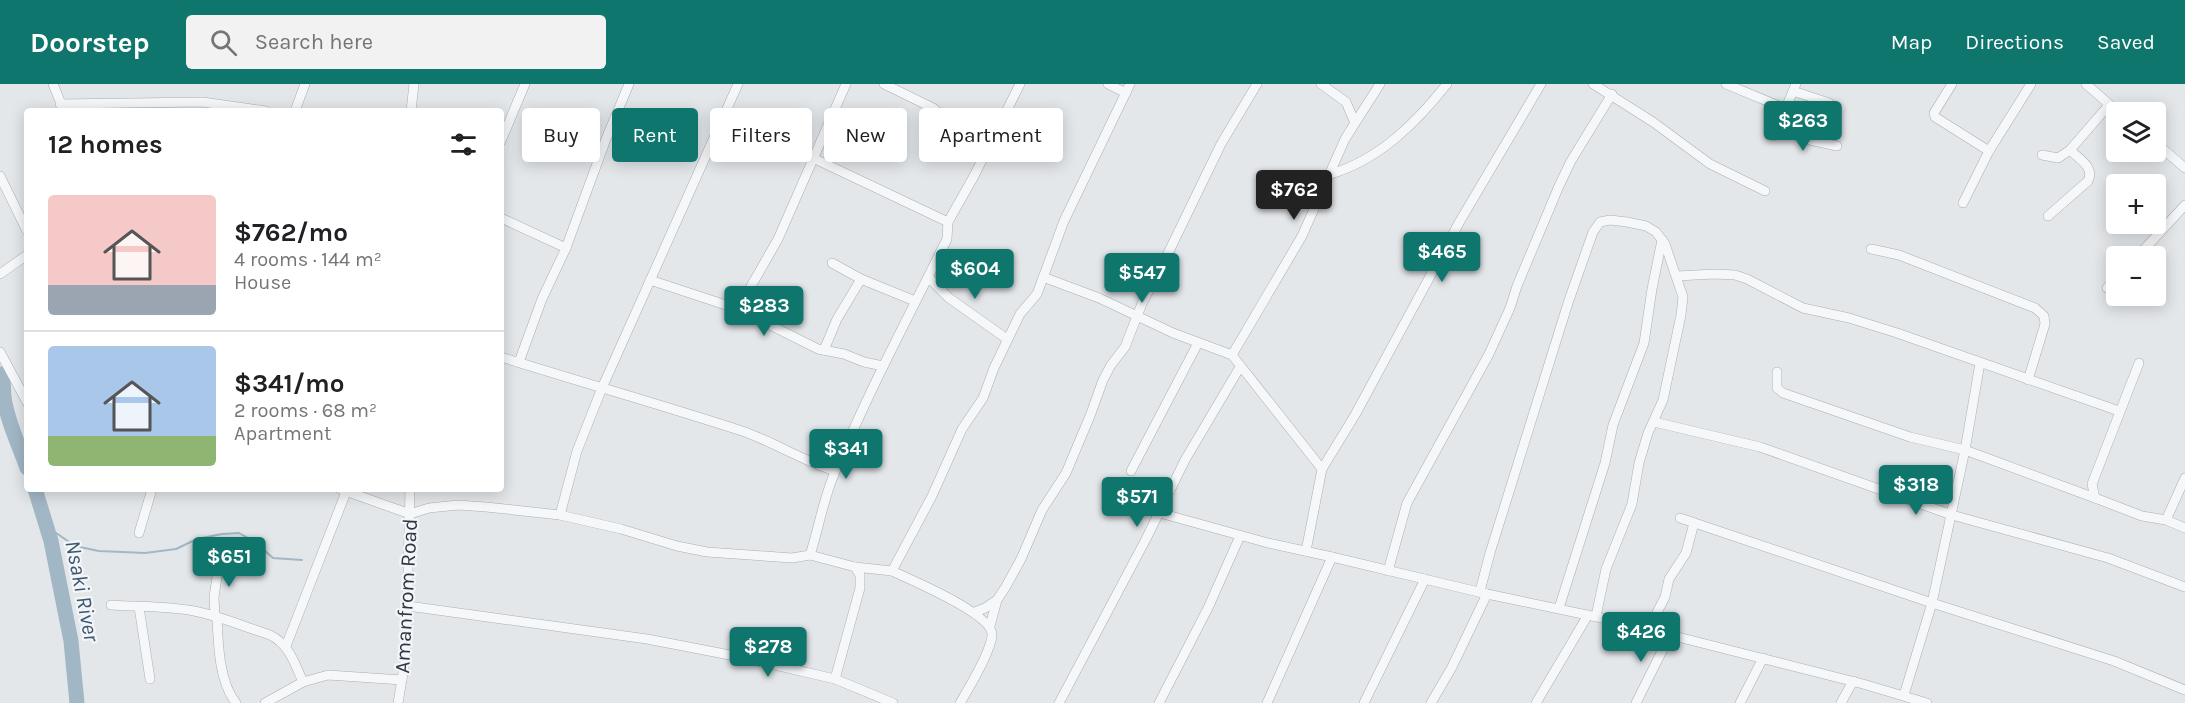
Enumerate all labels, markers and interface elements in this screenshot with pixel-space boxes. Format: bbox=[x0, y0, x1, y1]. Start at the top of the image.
search box bbox=[186, 15, 606, 69]
text: Doorstep bbox=[30, 26, 150, 59]
icon: search bbox=[207, 26, 240, 59]
text: Search here bbox=[255, 29, 373, 55]
text: Map bbox=[1891, 30, 1932, 54]
text: Directions bbox=[1965, 30, 2064, 54]
text: Saved bbox=[2097, 30, 2155, 54]
pin: $263 bbox=[1767, 101, 1839, 152]
map controls bbox=[2106, 102, 2166, 306]
button: layers bbox=[2106, 102, 2166, 162]
chip: Buy bbox=[522, 108, 600, 162]
chip: Rent bbox=[612, 108, 698, 162]
chip: Filters bbox=[710, 108, 812, 162]
chip: New bbox=[824, 108, 907, 162]
chip: Apartment bbox=[919, 108, 1063, 162]
text: $263 bbox=[1778, 109, 1828, 132]
icon: filters bbox=[447, 128, 480, 161]
text: 12 homes bbox=[48, 129, 163, 160]
pin: $762 bbox=[1258, 170, 1330, 221]
button: + bbox=[2106, 174, 2166, 234]
text: $762 bbox=[1270, 178, 1318, 201]
text: $762/mo bbox=[234, 217, 348, 248]
icon: home bbox=[96, 219, 168, 291]
pin: $465 bbox=[1406, 232, 1478, 283]
text: $465 bbox=[1417, 240, 1467, 263]
button: − bbox=[2106, 246, 2166, 306]
text: 4 rooms · 144 m² bbox=[234, 248, 382, 271]
pin: $604 bbox=[939, 249, 1011, 300]
pin: $547 bbox=[1106, 253, 1178, 304]
text: $604 bbox=[950, 257, 1000, 280]
text: $547 bbox=[1118, 261, 1166, 284]
text: House bbox=[234, 271, 291, 294]
pin: $283 bbox=[728, 286, 800, 337]
text: $283 bbox=[738, 294, 790, 317]
text: $341/mo bbox=[234, 368, 344, 399]
icon: home bbox=[96, 370, 168, 442]
text: 2 rooms · 68 m² bbox=[234, 399, 377, 422]
text: Apartment bbox=[234, 422, 332, 445]
pin: $341 bbox=[810, 429, 882, 480]
text: $341 bbox=[823, 437, 869, 460]
pin: $318 bbox=[1880, 465, 1952, 516]
text: $318 bbox=[1893, 473, 1939, 496]
pin: $571 bbox=[1101, 477, 1173, 528]
text: $571 bbox=[1116, 485, 1158, 508]
street label: Amanfrom Road bbox=[390, 518, 422, 674]
pin: $651 bbox=[193, 537, 265, 588]
water label: Nsaki River bbox=[59, 538, 105, 645]
text: $651 bbox=[207, 545, 251, 568]
pin: $426 bbox=[1605, 612, 1677, 663]
text: $426 bbox=[1616, 620, 1666, 643]
pin: $278 bbox=[732, 627, 804, 678]
text: $278 bbox=[744, 635, 792, 658]

